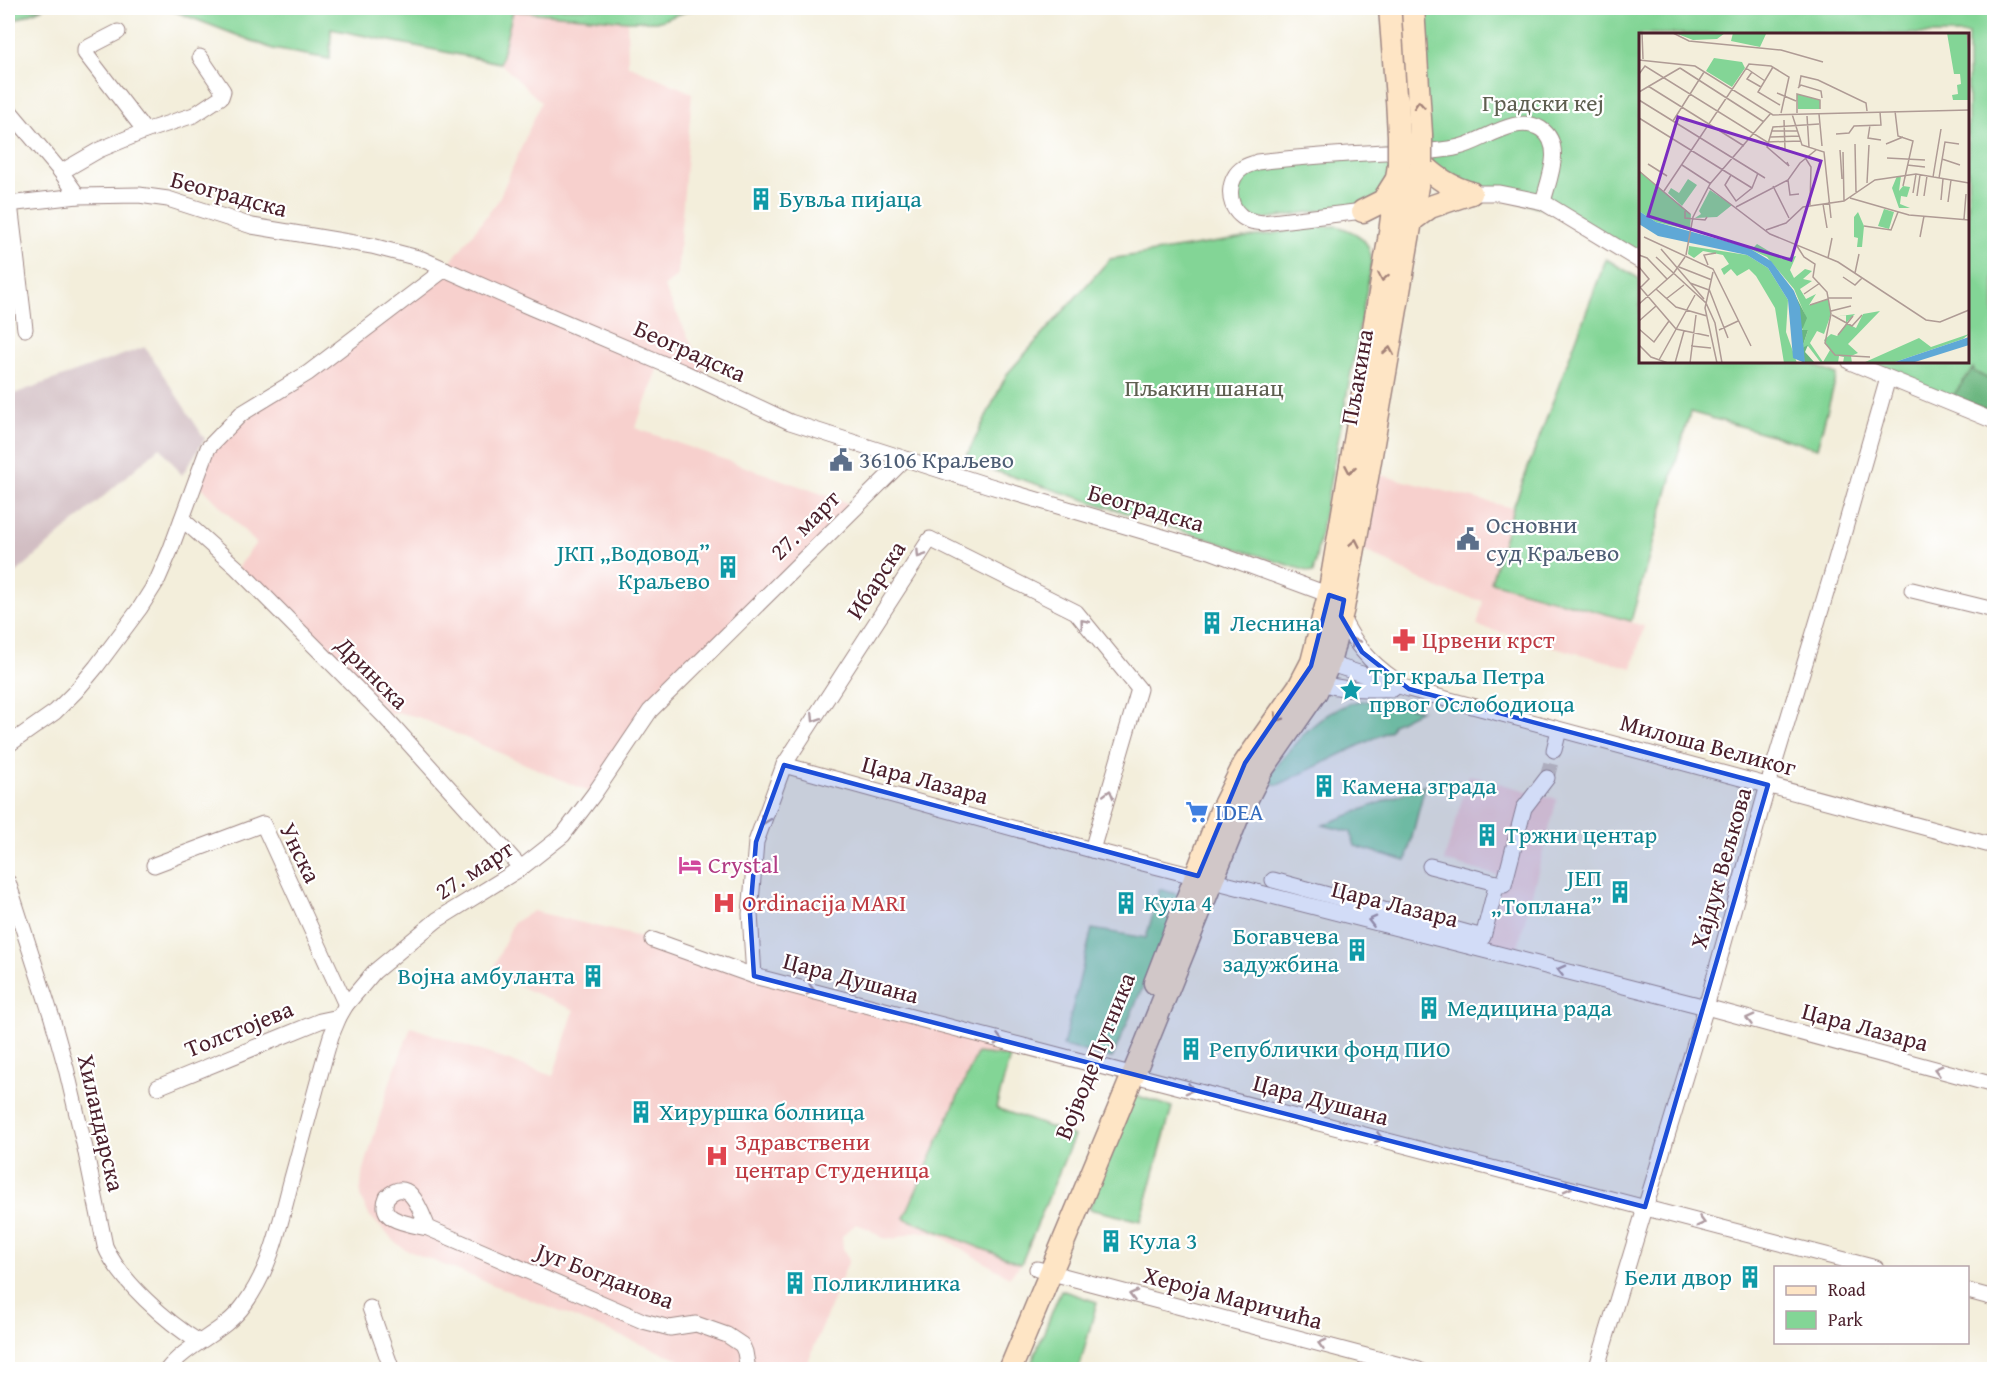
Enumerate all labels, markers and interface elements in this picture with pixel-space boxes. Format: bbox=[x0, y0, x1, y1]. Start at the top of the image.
inset map bbox=[1639, 33, 1969, 363]
park label: Градски кеј bbox=[1482, 85, 1604, 120]
one-way arrow bbox=[1413, 100, 1426, 109]
street label: Београдска bbox=[167, 161, 292, 226]
place label: Бувља пијаца bbox=[779, 181, 922, 216]
building icon: Бувља пијаца bbox=[748, 186, 774, 212]
one-way arrow bbox=[1377, 272, 1390, 282]
street label: Београдска bbox=[629, 310, 752, 391]
street label: Пљакина bbox=[1331, 326, 1382, 428]
one-way arrow bbox=[1382, 346, 1395, 356]
park label: Пљакин шанац bbox=[1124, 370, 1284, 405]
place label: 36106 Краљево bbox=[859, 442, 1014, 477]
public building icon: 36106 Краљево bbox=[828, 447, 854, 473]
one-way arrow bbox=[1344, 464, 1357, 474]
street label: Београдска bbox=[1084, 474, 1209, 541]
street label: 27. март bbox=[761, 481, 848, 568]
place label: Основни суд Краљево bbox=[1486, 507, 1619, 570]
public building icon: Основни суд Краљево bbox=[1455, 526, 1481, 552]
street label: Ибарска bbox=[837, 533, 914, 626]
place label: ЈКП „Водовод” Краљево bbox=[554, 535, 710, 598]
one-way arrow bbox=[1348, 538, 1361, 548]
one-way arrow bbox=[915, 548, 927, 558]
building icon: ЈКП „Водовод” Краљево bbox=[715, 554, 741, 580]
place label: Леснина bbox=[1230, 605, 1321, 640]
building icon: Леснина bbox=[1199, 610, 1225, 636]
one-way arrow bbox=[1080, 619, 1091, 630]
place label: Црвени крст bbox=[1422, 622, 1555, 657]
street label: Дринска bbox=[327, 627, 417, 718]
pharmacy icon: Црвени крст bbox=[1391, 627, 1417, 653]
one-way arrow bbox=[1351, 638, 1363, 648]
place label: Трг краља Петра првог Ослободиоца bbox=[1369, 658, 1575, 721]
place icon: Трг краља Петра првог Ослободиоца bbox=[1338, 677, 1364, 703]
street label: Милоша Великог bbox=[1616, 704, 1800, 785]
one-way arrow bbox=[1274, 711, 1285, 722]
one-way arrow bbox=[810, 712, 822, 722]
street label: Цара Лазара bbox=[858, 746, 993, 813]
place label: Камена зграда bbox=[1342, 768, 1497, 803]
building icon: Камена зграда bbox=[1311, 773, 1337, 799]
street label: Хајдук Вељкова bbox=[1681, 783, 1760, 953]
one-way arrow bbox=[1102, 789, 1114, 799]
place label: IDEA bbox=[1215, 794, 1264, 829]
supermarket icon: IDEA bbox=[1184, 799, 1210, 825]
one-way arrow bbox=[759, 814, 772, 825]
street label: Унска bbox=[271, 817, 330, 889]
place label: Тржни центар bbox=[1505, 817, 1657, 852]
building icon: Тржни центар bbox=[1474, 822, 1500, 848]
street label: 27. март bbox=[428, 831, 520, 908]
place label: Crystal bbox=[708, 847, 779, 882]
hotel icon: Crystal bbox=[677, 852, 703, 878]
place label: ЈЕП „Топлана” bbox=[1491, 860, 1602, 923]
street label: Цара Лазара bbox=[1328, 871, 1463, 936]
building icon: ЈЕП „Топлана” bbox=[1607, 879, 1633, 905]
place label: Ordinacija MARI bbox=[742, 885, 906, 920]
place label: Кула 4 bbox=[1144, 885, 1212, 920]
hospital icon: Ordinacija MARI bbox=[711, 890, 737, 916]
building icon: Кула 4 bbox=[1113, 890, 1139, 916]
one-way arrow bbox=[1367, 916, 1378, 928]
place label: Богавчева задужбина bbox=[1222, 918, 1340, 981]
building icon: Богавчева задужбина bbox=[1344, 937, 1370, 963]
street label: Цара Душана bbox=[779, 943, 923, 1013]
place label: Војна амбуланта bbox=[397, 958, 576, 993]
building icon: Војна амбуланта bbox=[580, 963, 606, 989]
one-way arrow bbox=[1556, 964, 1566, 977]
street label: Војводе Путника bbox=[1045, 967, 1144, 1145]
one-way arrow bbox=[805, 983, 815, 996]
place label: Медицина рада bbox=[1447, 990, 1612, 1025]
street label: Толстојева bbox=[179, 991, 299, 1066]
street label: Цара Лазара bbox=[1798, 993, 1933, 1060]
building icon: Медицина рада bbox=[1416, 995, 1442, 1021]
one-way arrow bbox=[1745, 1014, 1756, 1026]
place label: Републички фонд ПИО bbox=[1209, 1031, 1450, 1066]
one-way arrow bbox=[994, 1032, 1004, 1045]
building icon: Републички фонд ПИО bbox=[1178, 1036, 1204, 1062]
street label: Хиландарска bbox=[69, 1051, 134, 1195]
one-way arrow bbox=[1933, 1064, 1943, 1077]
street label: Цара Душана bbox=[1249, 1065, 1393, 1135]
one-way arrow bbox=[1185, 1082, 1195, 1094]
place label: Хируршка болница bbox=[659, 1094, 865, 1129]
building icon: Хируршка болница bbox=[628, 1099, 654, 1125]
place label: Здравствени центар Студеница bbox=[735, 1124, 930, 1187]
one-way arrow bbox=[1374, 1131, 1384, 1144]
hospital icon: Здравствени центар Студеница bbox=[704, 1143, 730, 1169]
one-way arrow bbox=[1563, 1180, 1573, 1193]
one-way arrow bbox=[1695, 1215, 1706, 1227]
place label: Кула 3 bbox=[1129, 1223, 1197, 1258]
building icon: Кула 3 bbox=[1098, 1228, 1124, 1254]
street label: Југ Богданова bbox=[528, 1232, 680, 1318]
street label: Хероја Маричића bbox=[1140, 1257, 1327, 1338]
place label: Бели двор bbox=[1624, 1259, 1732, 1294]
building icon: Бели двор bbox=[1737, 1264, 1763, 1290]
place label: Поликлиника bbox=[813, 1265, 961, 1300]
legend bbox=[1774, 1266, 1969, 1344]
building icon: Поликлиника bbox=[782, 1270, 808, 1296]
text: Road bbox=[1828, 1276, 1866, 1303]
one-way arrow bbox=[1128, 1289, 1138, 1302]
text: Park bbox=[1828, 1306, 1864, 1333]
one-way arrow bbox=[1317, 1339, 1328, 1351]

